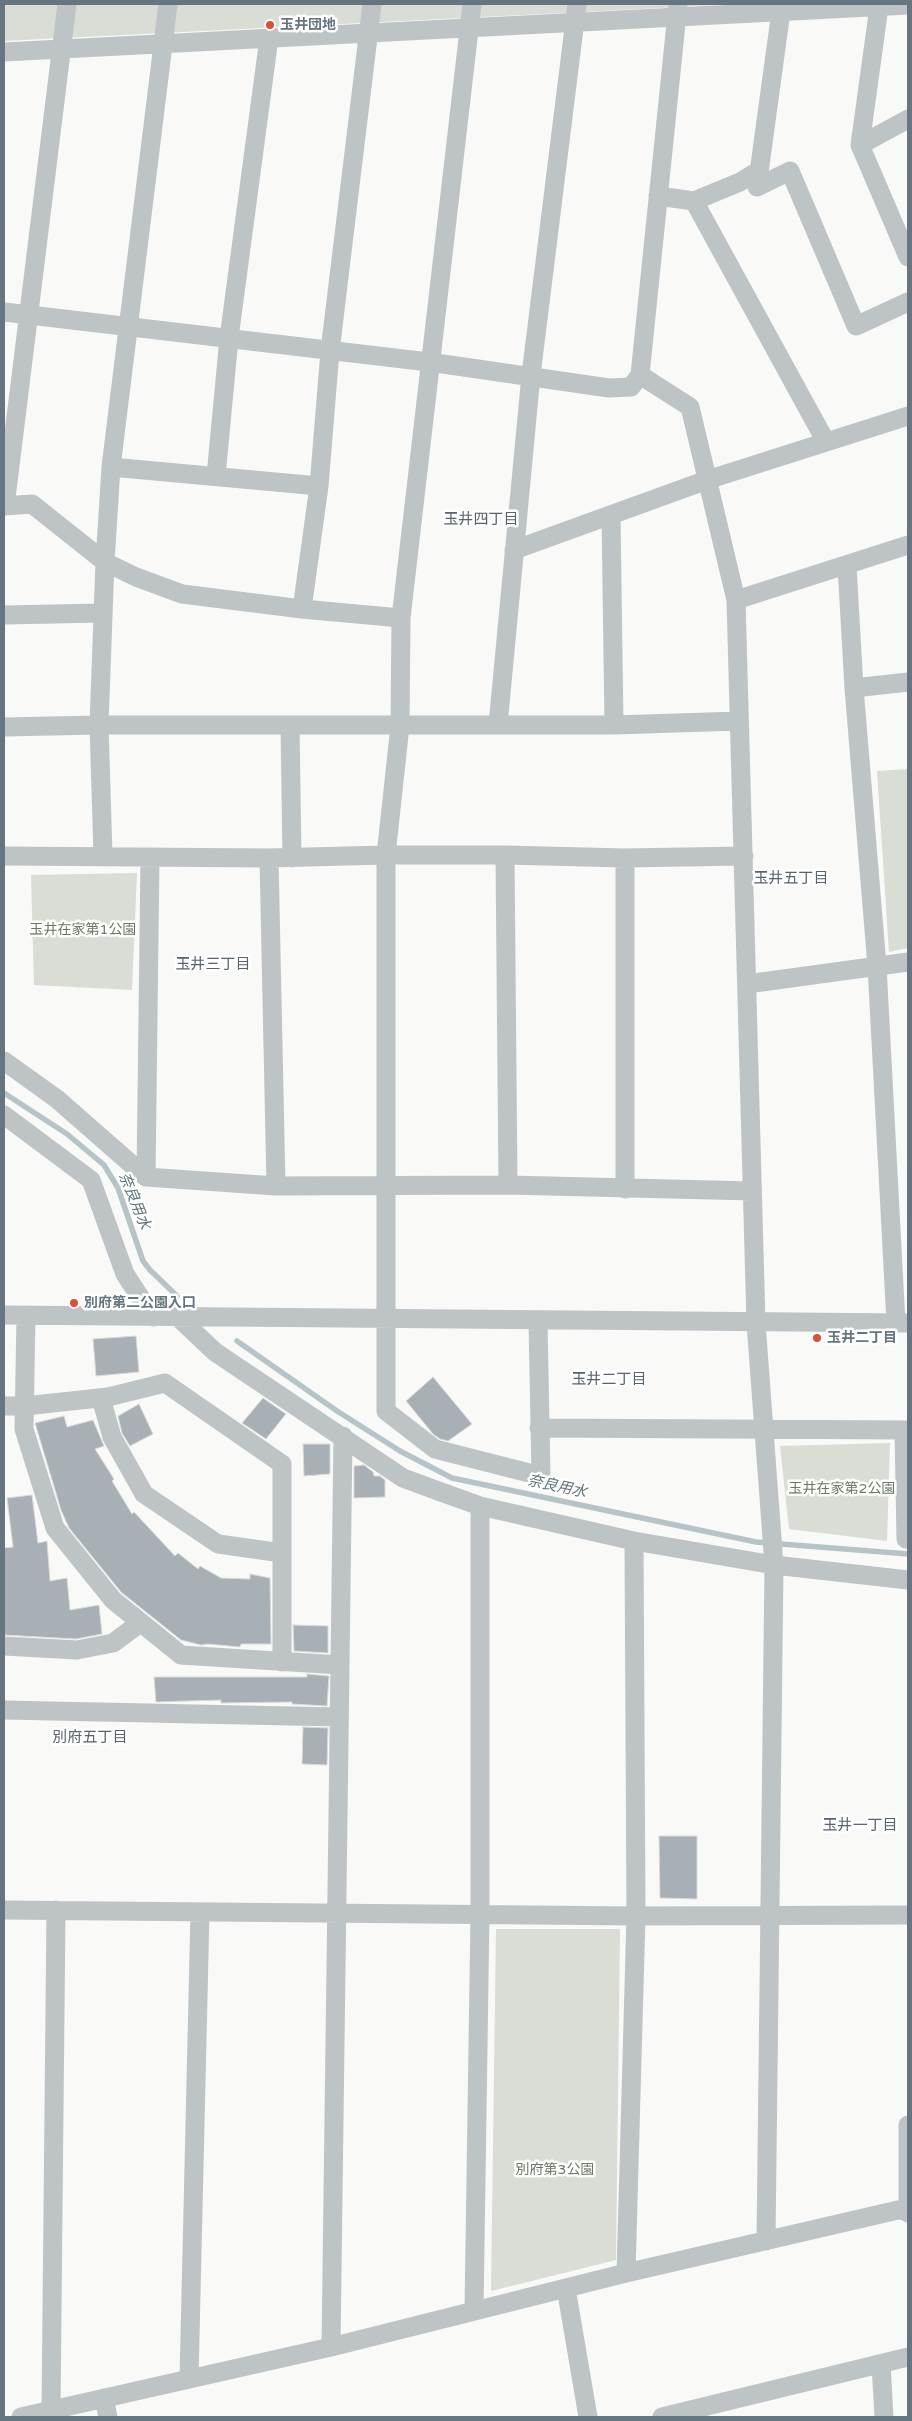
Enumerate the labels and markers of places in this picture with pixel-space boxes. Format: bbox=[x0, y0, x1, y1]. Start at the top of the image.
place label: 玉井団地 bbox=[280, 17, 336, 33]
marker: 玉井団地 bbox=[264, 19, 276, 31]
place label: 別府第二公園入口 bbox=[84, 1295, 196, 1311]
marker: 別府第二公園入口 bbox=[68, 1297, 80, 1309]
place label: 玉井二丁目 bbox=[827, 1330, 897, 1346]
marker: 玉井二丁目 bbox=[811, 1332, 823, 1344]

